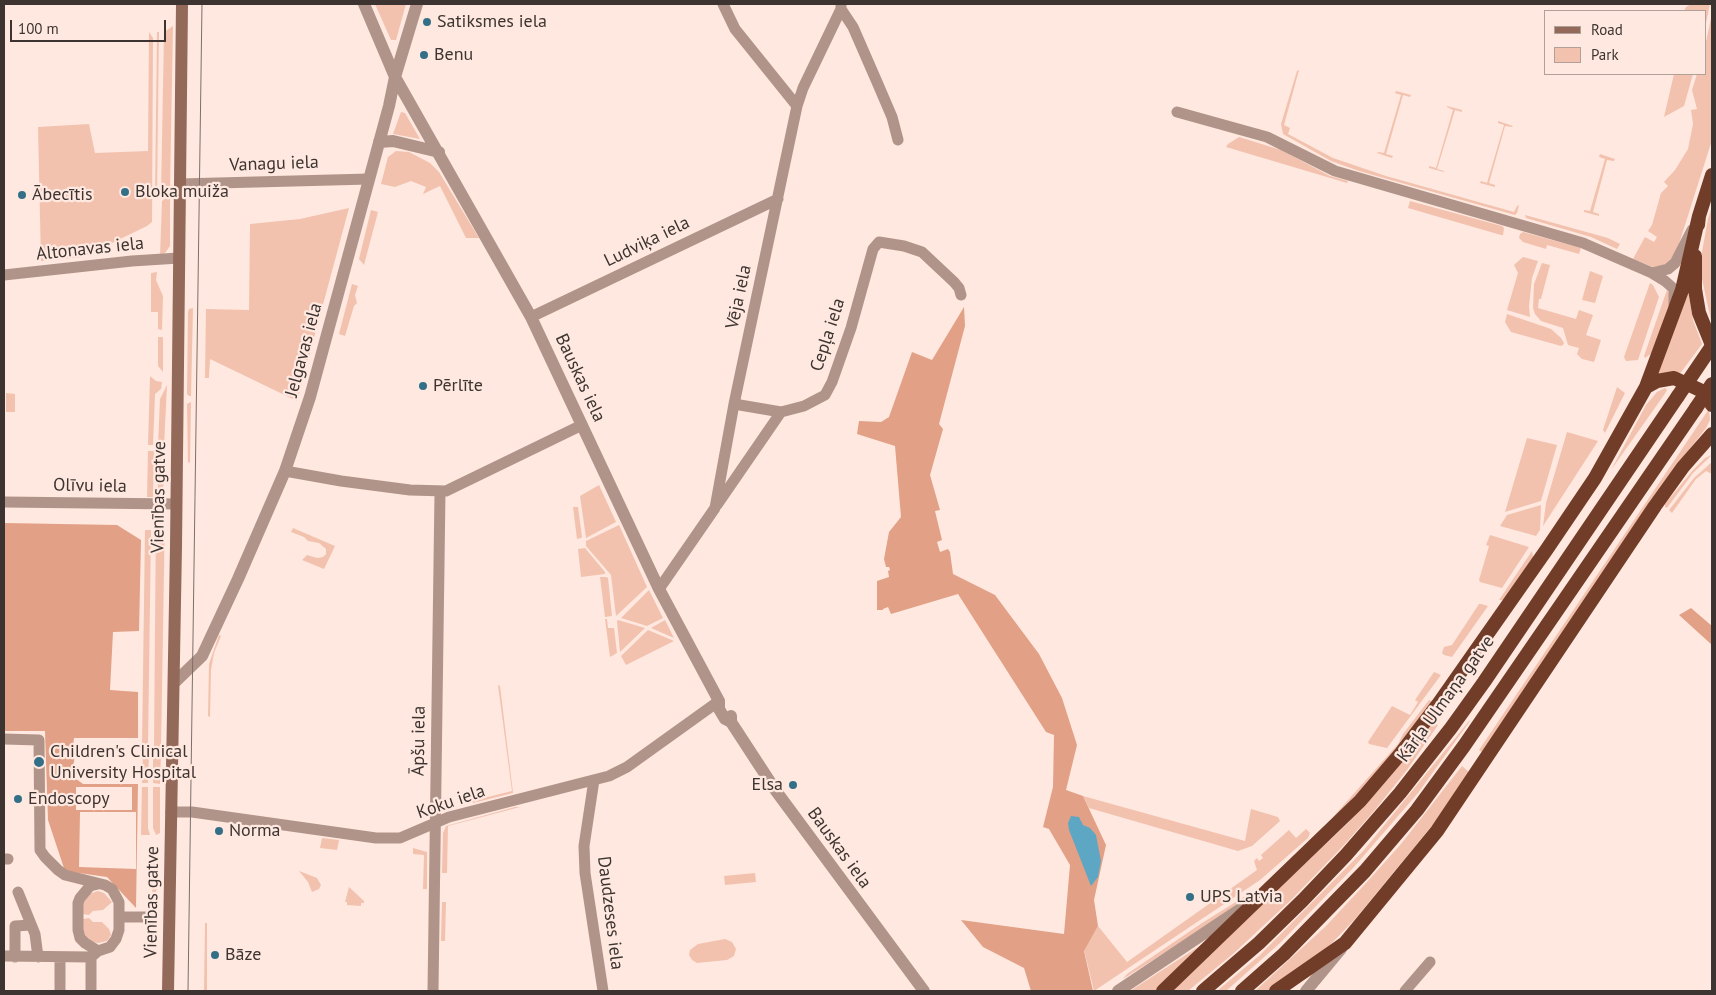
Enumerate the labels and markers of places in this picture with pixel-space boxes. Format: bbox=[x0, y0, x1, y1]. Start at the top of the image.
place label: Satiksmes iela bbox=[437, 11, 547, 33]
marker: Satiksmes iela bbox=[421, 16, 433, 28]
place label: Benu bbox=[434, 44, 473, 66]
marker: Benu bbox=[418, 49, 430, 61]
place label: Bloka muiža bbox=[135, 181, 229, 203]
place label: Ābecītis bbox=[32, 184, 93, 206]
marker: Bloka muiža bbox=[119, 186, 131, 198]
marker: Ābecītis bbox=[16, 189, 28, 201]
place label: Pērlīte bbox=[433, 375, 483, 397]
marker: Pērlīte bbox=[417, 380, 429, 392]
place label: Children's Clinical University Hospital bbox=[50, 741, 196, 784]
marker: Children's Clinical University Hospital bbox=[32, 755, 46, 769]
place label: Elsa bbox=[752, 774, 783, 796]
marker: Elsa bbox=[787, 779, 799, 791]
place label: Endoscopy bbox=[28, 788, 110, 810]
marker: Endoscopy bbox=[12, 793, 24, 805]
place label: Norma bbox=[229, 820, 280, 842]
marker: Norma bbox=[213, 825, 225, 837]
place label: UPS Latvia bbox=[1200, 886, 1283, 908]
marker: UPS Latvia bbox=[1184, 891, 1196, 903]
place label: Bāze bbox=[225, 944, 261, 966]
marker: Bāze bbox=[209, 949, 221, 961]

